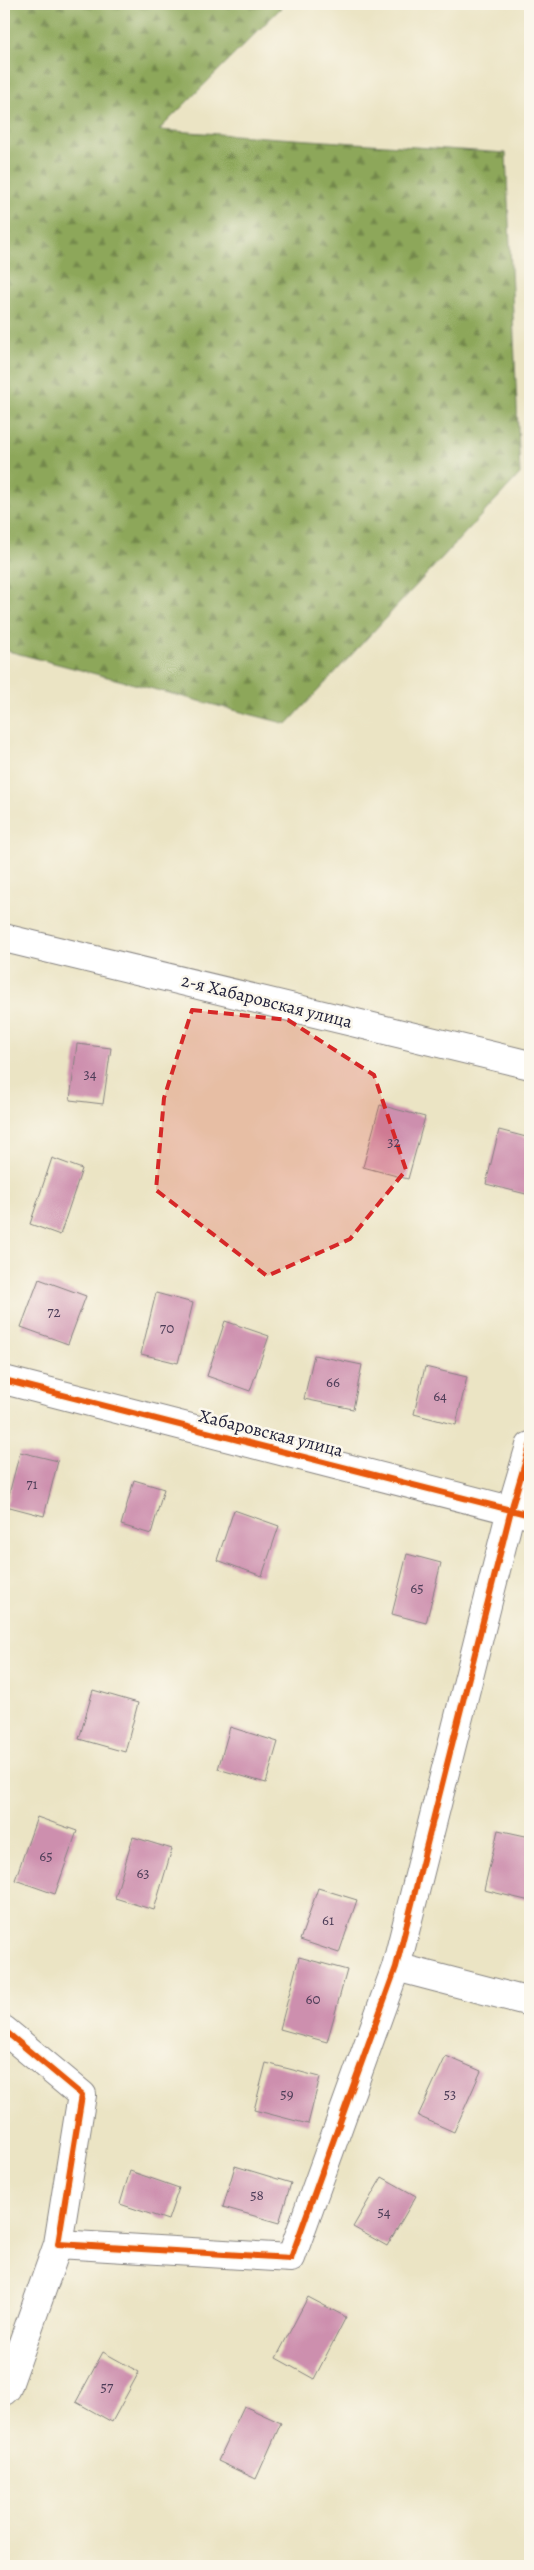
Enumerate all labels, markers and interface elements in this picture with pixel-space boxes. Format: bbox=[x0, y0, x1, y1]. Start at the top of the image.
street label: 2-я Хабаровская улица bbox=[179, 968, 356, 1034]
house number: 34 bbox=[83, 1064, 97, 1084]
house number: 32 bbox=[387, 1132, 401, 1152]
house number: 72 bbox=[47, 1302, 61, 1322]
house number: 70 bbox=[160, 1318, 174, 1338]
house number: 66 bbox=[326, 1372, 340, 1392]
house number: 64 bbox=[433, 1386, 447, 1406]
street label: Хабаровская улица bbox=[196, 1403, 346, 1463]
house number: 71 bbox=[26, 1474, 38, 1494]
house number: 65 bbox=[410, 1578, 424, 1598]
house number: 65 bbox=[39, 1846, 53, 1866]
house number: 63 bbox=[136, 1863, 150, 1883]
house number: 61 bbox=[322, 1910, 334, 1930]
house number: 60 bbox=[306, 1989, 320, 2009]
house number: 59 bbox=[280, 2084, 294, 2104]
house number: 53 bbox=[444, 2084, 456, 2104]
house number: 58 bbox=[250, 2185, 264, 2205]
house number: 54 bbox=[377, 2202, 391, 2222]
house number: 57 bbox=[101, 2377, 114, 2397]

